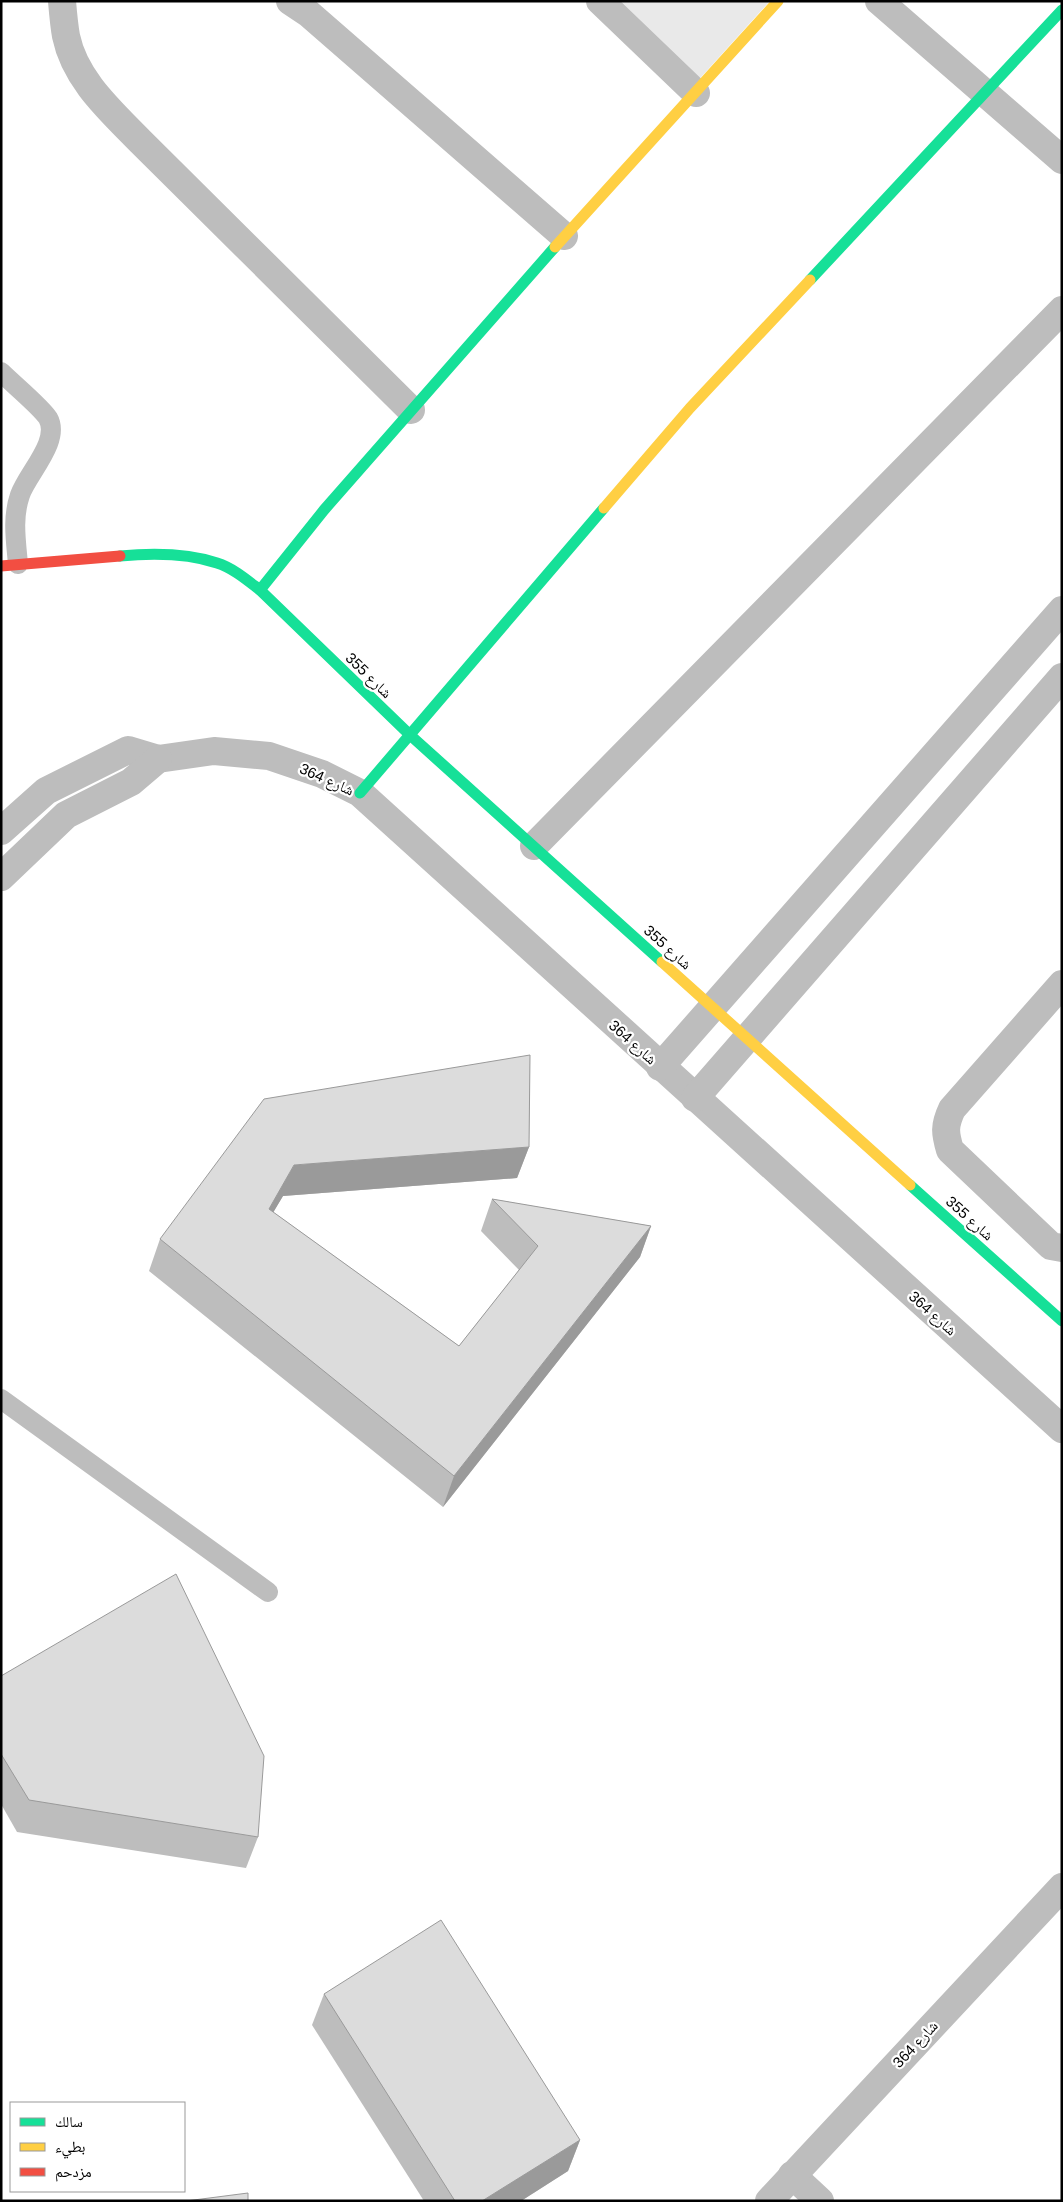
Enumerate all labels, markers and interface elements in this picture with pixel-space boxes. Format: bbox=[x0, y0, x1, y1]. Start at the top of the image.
street label: شارع 355 bbox=[341, 649, 396, 703]
street label: شارع 364 bbox=[296, 759, 357, 800]
street label: شارع 355 bbox=[640, 921, 695, 974]
street label: شارع 364 bbox=[605, 1016, 660, 1069]
street label: شارع 355 bbox=[942, 1192, 997, 1245]
street label: شارع 364 bbox=[905, 1287, 960, 1340]
street label: شارع 364 bbox=[889, 2017, 942, 2072]
legend bbox=[10, 2102, 185, 2192]
text: سالك bbox=[55, 2113, 83, 2130]
text: بطيء bbox=[55, 2138, 85, 2159]
text: مزدحم bbox=[55, 2163, 92, 2182]

